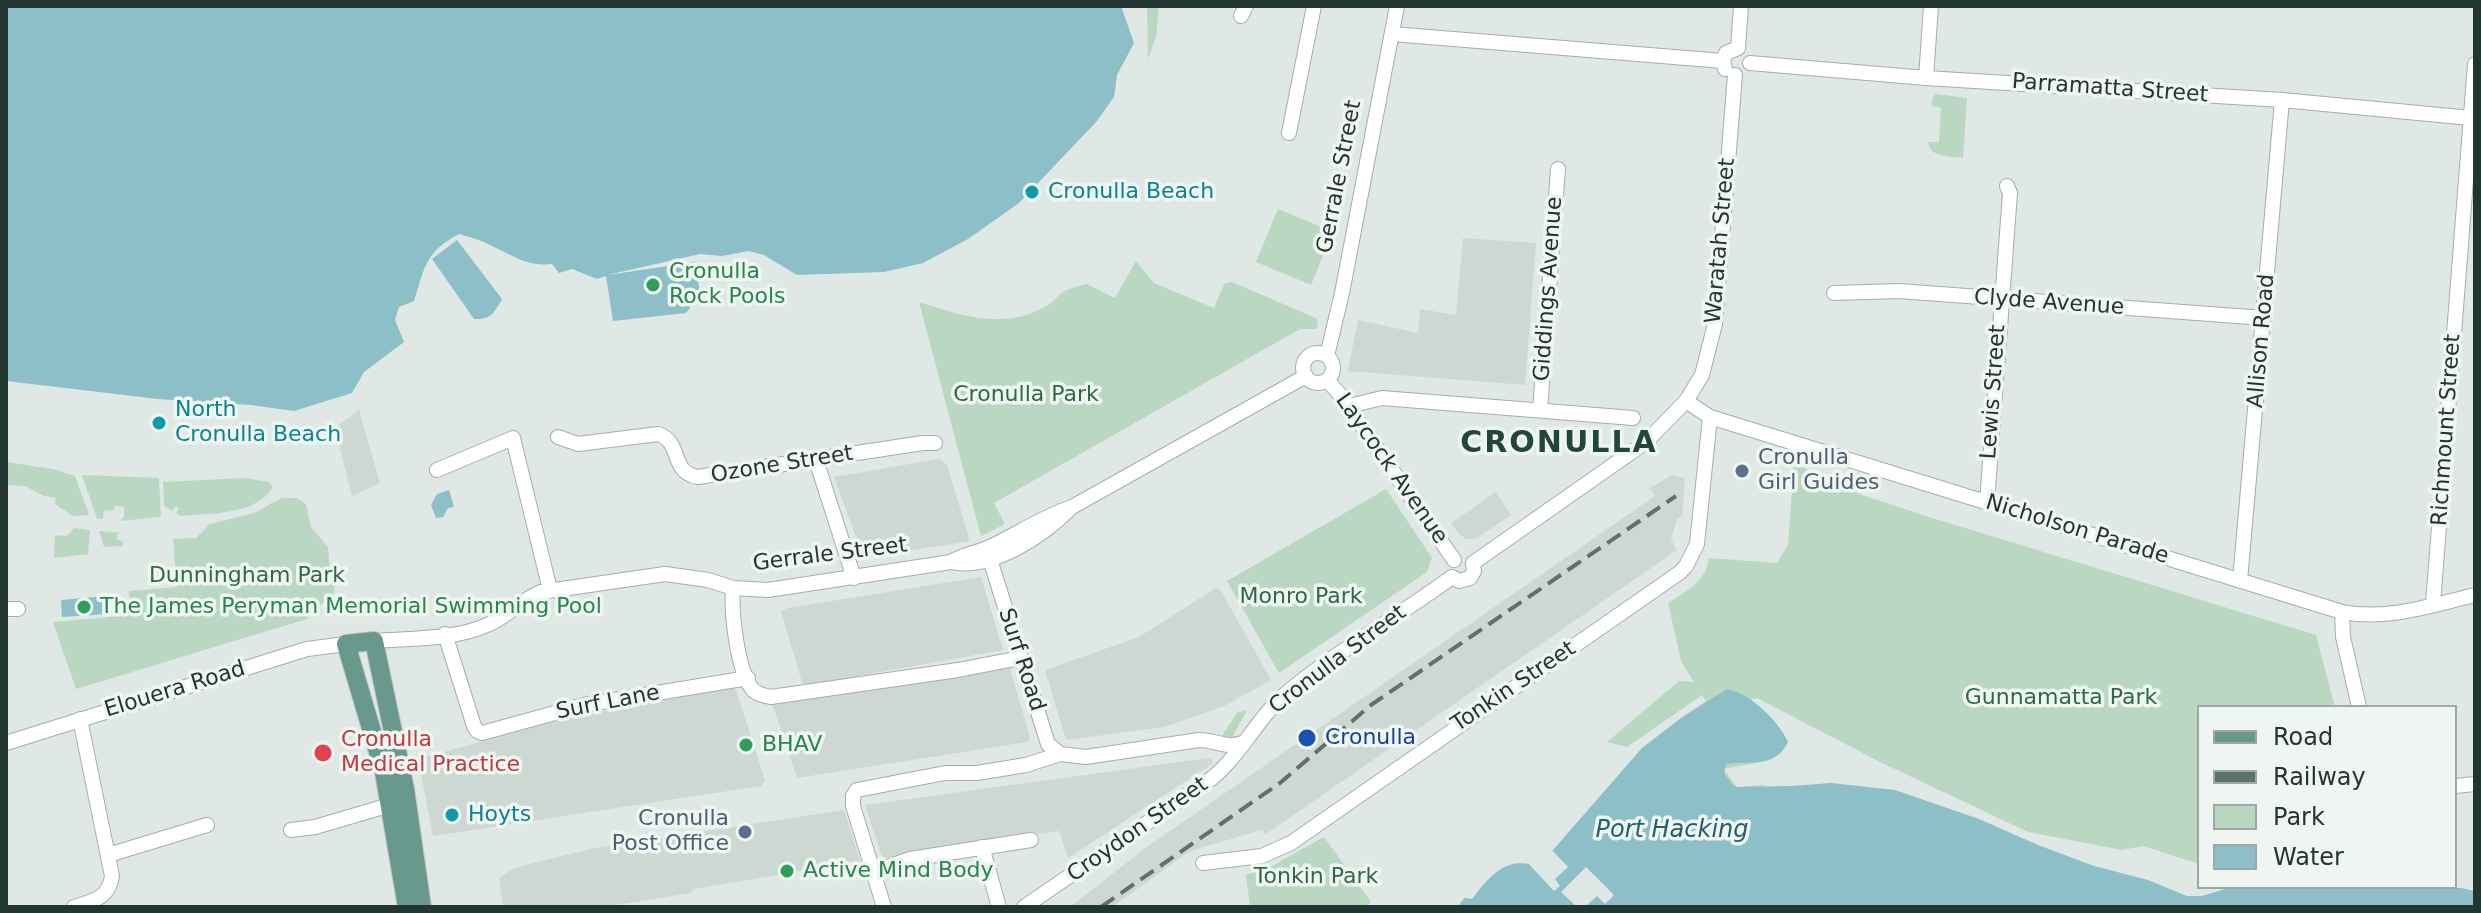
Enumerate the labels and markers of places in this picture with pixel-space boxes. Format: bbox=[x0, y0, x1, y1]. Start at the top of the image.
place label: Cronulla Beach bbox=[1048, 179, 1214, 205]
marker: Cronulla Beach bbox=[1023, 183, 1041, 201]
place label: Cronulla Rock Pools bbox=[669, 259, 786, 310]
marker: Cronulla Rock Pools bbox=[644, 276, 662, 294]
place label: North Cronulla Beach bbox=[175, 397, 341, 448]
marker: North Cronulla Beach bbox=[150, 414, 168, 432]
place label: Cronulla Girl Guides bbox=[1758, 445, 1879, 496]
marker: Cronulla Girl Guides bbox=[1733, 462, 1751, 480]
place label: The James Peryman Memorial Swimming Pool bbox=[100, 594, 602, 620]
marker: The James Peryman Memorial Swimming Pool bbox=[75, 598, 93, 616]
place label: Cronulla bbox=[1325, 725, 1416, 751]
place label: Cronulla Medical Practice bbox=[341, 727, 520, 778]
marker: Cronulla bbox=[1296, 727, 1318, 749]
place label: BHAV bbox=[762, 732, 822, 758]
marker: BHAV bbox=[737, 736, 755, 754]
marker: Cronulla Medical Practice bbox=[312, 742, 334, 764]
place label: Hoyts bbox=[468, 802, 531, 828]
marker: Hoyts bbox=[443, 806, 461, 824]
place label: Cronulla Post Office bbox=[612, 806, 729, 858]
marker: Cronulla Post Office bbox=[736, 823, 754, 841]
place label: Active Mind Body bbox=[803, 858, 994, 884]
marker: Active Mind Body bbox=[778, 862, 796, 880]

